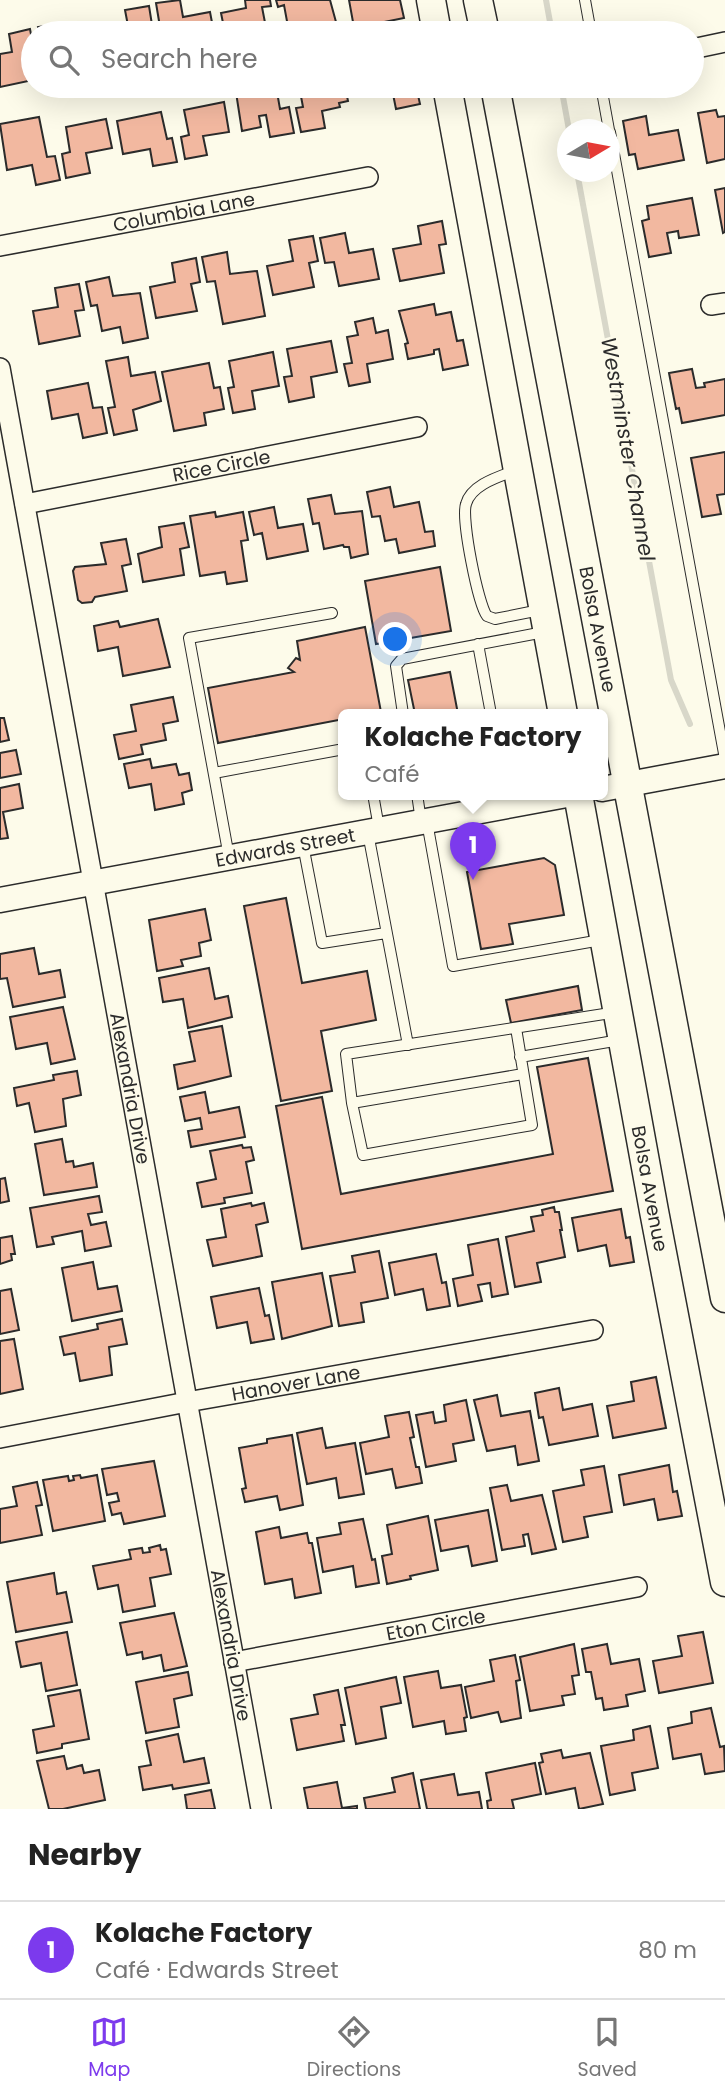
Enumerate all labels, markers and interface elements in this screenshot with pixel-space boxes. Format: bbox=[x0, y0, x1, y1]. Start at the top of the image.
search box bbox=[21, 21, 704, 98]
icon: search bbox=[45, 41, 83, 79]
text: Search here bbox=[101, 41, 258, 77]
north arrow bbox=[557, 119, 620, 182]
street label: Columbia Lane bbox=[111, 185, 257, 238]
water label: Westminster Channel bbox=[594, 335, 662, 564]
street label: Rice Circle bbox=[170, 443, 272, 488]
street label: Bolsa Avenue bbox=[573, 564, 623, 695]
your location bbox=[378, 622, 412, 656]
popup bbox=[338, 709, 608, 800]
text: Kolache Factory bbox=[364, 719, 582, 755]
text: Café bbox=[364, 758, 420, 790]
street label: Edwards Street bbox=[213, 821, 357, 873]
pin: 1 bbox=[450, 822, 496, 880]
street label: Alexandria Drive bbox=[103, 1010, 157, 1166]
street label: Bolsa Avenue bbox=[625, 1123, 675, 1254]
street label: Hanover Lane bbox=[230, 1358, 362, 1407]
street label: Alexandria Drive bbox=[204, 1567, 258, 1723]
street label: Eton Circle bbox=[384, 1602, 487, 1647]
text: Nearby bbox=[28, 1833, 142, 1876]
text: Kolache Factory bbox=[95, 1915, 312, 1951]
text: 1 bbox=[47, 1934, 55, 1966]
text: 80 m bbox=[638, 1934, 697, 1966]
text: Café · Edwards Street bbox=[95, 1954, 339, 1986]
tab: Map bbox=[88, 2013, 130, 2084]
tab: Directions bbox=[307, 2013, 401, 2084]
tab: Saved bbox=[578, 2013, 637, 2084]

